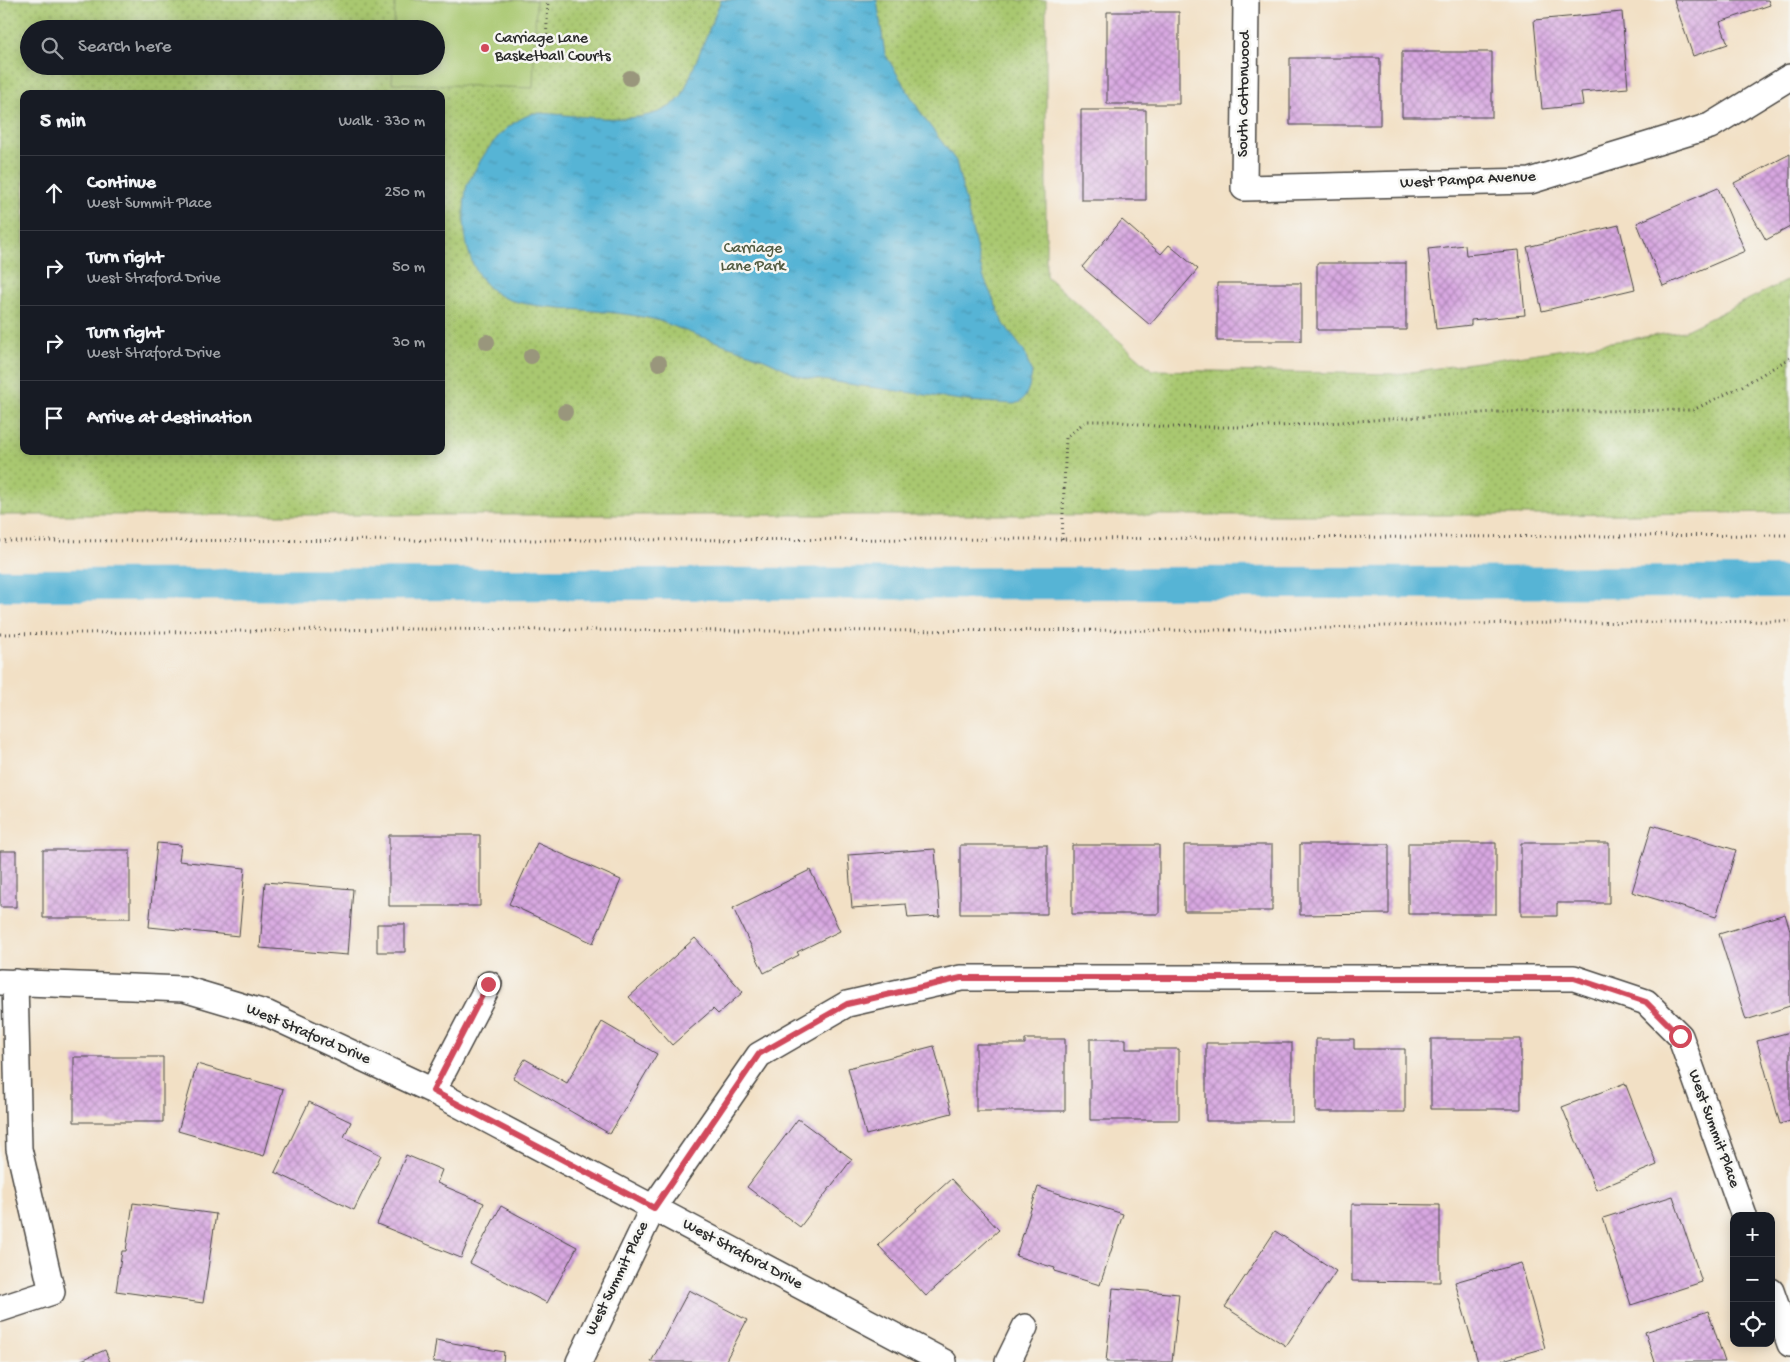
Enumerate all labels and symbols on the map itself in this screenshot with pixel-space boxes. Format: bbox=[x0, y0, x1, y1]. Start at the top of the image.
street label: South Cottonwood bbox=[1234, 29, 1256, 157]
place label: Carriage Lane Basketball Courts bbox=[494, 30, 612, 67]
marker: Carriage Lane Basketball Courts bbox=[479, 42, 491, 54]
street label: West Pampa Avenue bbox=[1400, 168, 1537, 194]
park label: Carriage Lane Park bbox=[721, 240, 787, 277]
route end bbox=[477, 973, 500, 996]
street label: West Straford Drive bbox=[243, 1000, 374, 1070]
route start bbox=[1669, 1025, 1692, 1048]
street label: West Summit Place bbox=[1683, 1067, 1743, 1191]
street label: West Straford Drive bbox=[679, 1215, 806, 1295]
street label: West Summit Place bbox=[582, 1218, 654, 1339]

